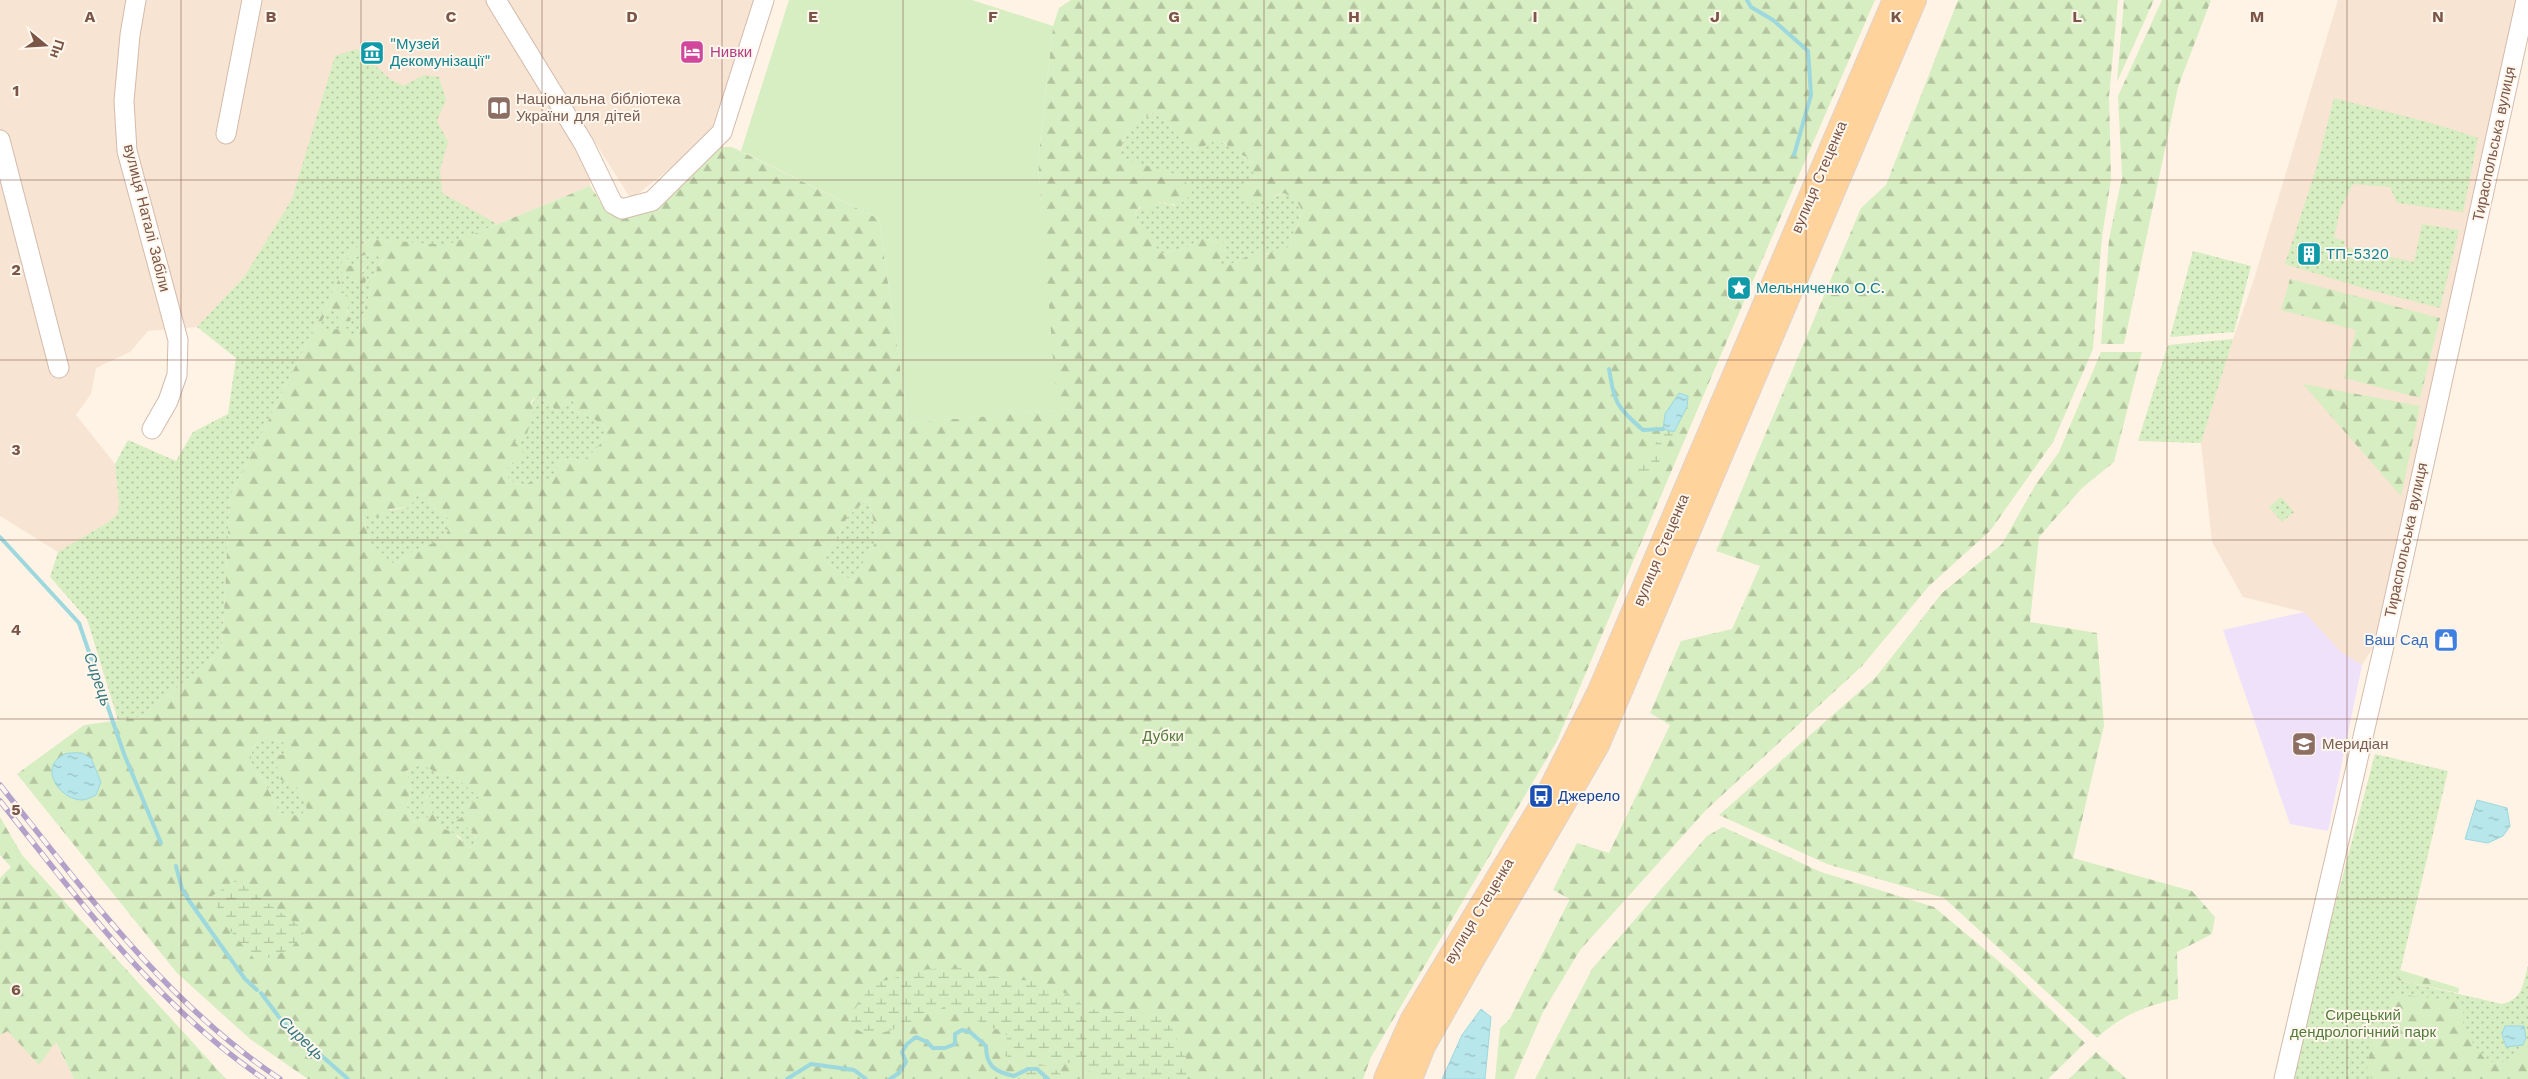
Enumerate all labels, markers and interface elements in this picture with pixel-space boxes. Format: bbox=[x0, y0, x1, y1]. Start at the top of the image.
text: A bbox=[85, 7, 96, 26]
text: B bbox=[266, 7, 277, 26]
text: C bbox=[446, 7, 457, 26]
text: D bbox=[626, 7, 638, 26]
text: E bbox=[808, 7, 818, 26]
text: F bbox=[988, 7, 998, 26]
text: G bbox=[1168, 7, 1180, 26]
text: H bbox=[1348, 7, 1360, 26]
text: I bbox=[1532, 7, 1538, 26]
text: J bbox=[1710, 7, 1720, 26]
text: K bbox=[1890, 7, 1902, 26]
text: L bbox=[2072, 7, 2082, 26]
text: M bbox=[2250, 7, 2264, 26]
text: N bbox=[2432, 7, 2444, 26]
north arrow bbox=[20, 20, 70, 70]
place label: "Музей Декомунізації" bbox=[390, 35, 491, 70]
text: Пн bbox=[47, 38, 68, 60]
hotel icon: Нивки bbox=[679, 39, 705, 65]
museum icon: "Музей Декомунізації" bbox=[359, 40, 385, 66]
place label: Нивки bbox=[710, 43, 752, 61]
street label: Тираспольська вулиця bbox=[2469, 65, 2519, 223]
text: 1 bbox=[13, 81, 19, 100]
place label: Національна бібліотека України для дітей bbox=[516, 90, 681, 125]
library icon: Національна бібліотека України для дітей bbox=[486, 95, 512, 121]
street label: вулиця Стеценка bbox=[1787, 118, 1851, 236]
street label: вулиця Наталі Забіли bbox=[120, 142, 174, 294]
building icon: ТП-5320 bbox=[2296, 241, 2322, 267]
place label: ТП-5320 bbox=[2326, 245, 2389, 263]
text: 2 bbox=[11, 260, 21, 279]
place icon: Мельниченко О.С. bbox=[1726, 275, 1752, 301]
place label: Мельниченко О.С. bbox=[1756, 279, 1885, 297]
text: 3 bbox=[11, 440, 21, 459]
street label: Тираспольська вулиця bbox=[2381, 461, 2431, 619]
street label: вулиця Стеценка bbox=[1629, 491, 1693, 609]
text: 4 bbox=[11, 620, 21, 639]
shop icon: Ваш Сад bbox=[2433, 627, 2459, 653]
place label: Ваш Сад bbox=[2364, 631, 2428, 649]
water label: Сирець bbox=[80, 650, 116, 708]
park label: Дубки bbox=[1142, 727, 1184, 745]
school or university icon: Меридіан bbox=[2291, 731, 2317, 757]
place label: Меридіан bbox=[2322, 735, 2388, 753]
bus stop icon: Джерело bbox=[1528, 783, 1554, 809]
place label: Джерело bbox=[1558, 787, 1620, 805]
text: 5 bbox=[11, 800, 21, 819]
street label: вулиця Стеценка bbox=[1440, 854, 1518, 967]
text: 6 bbox=[11, 980, 21, 999]
park label: Сирецький дендрологічний парк bbox=[2290, 1006, 2436, 1041]
water label: Сирець bbox=[275, 1012, 329, 1064]

